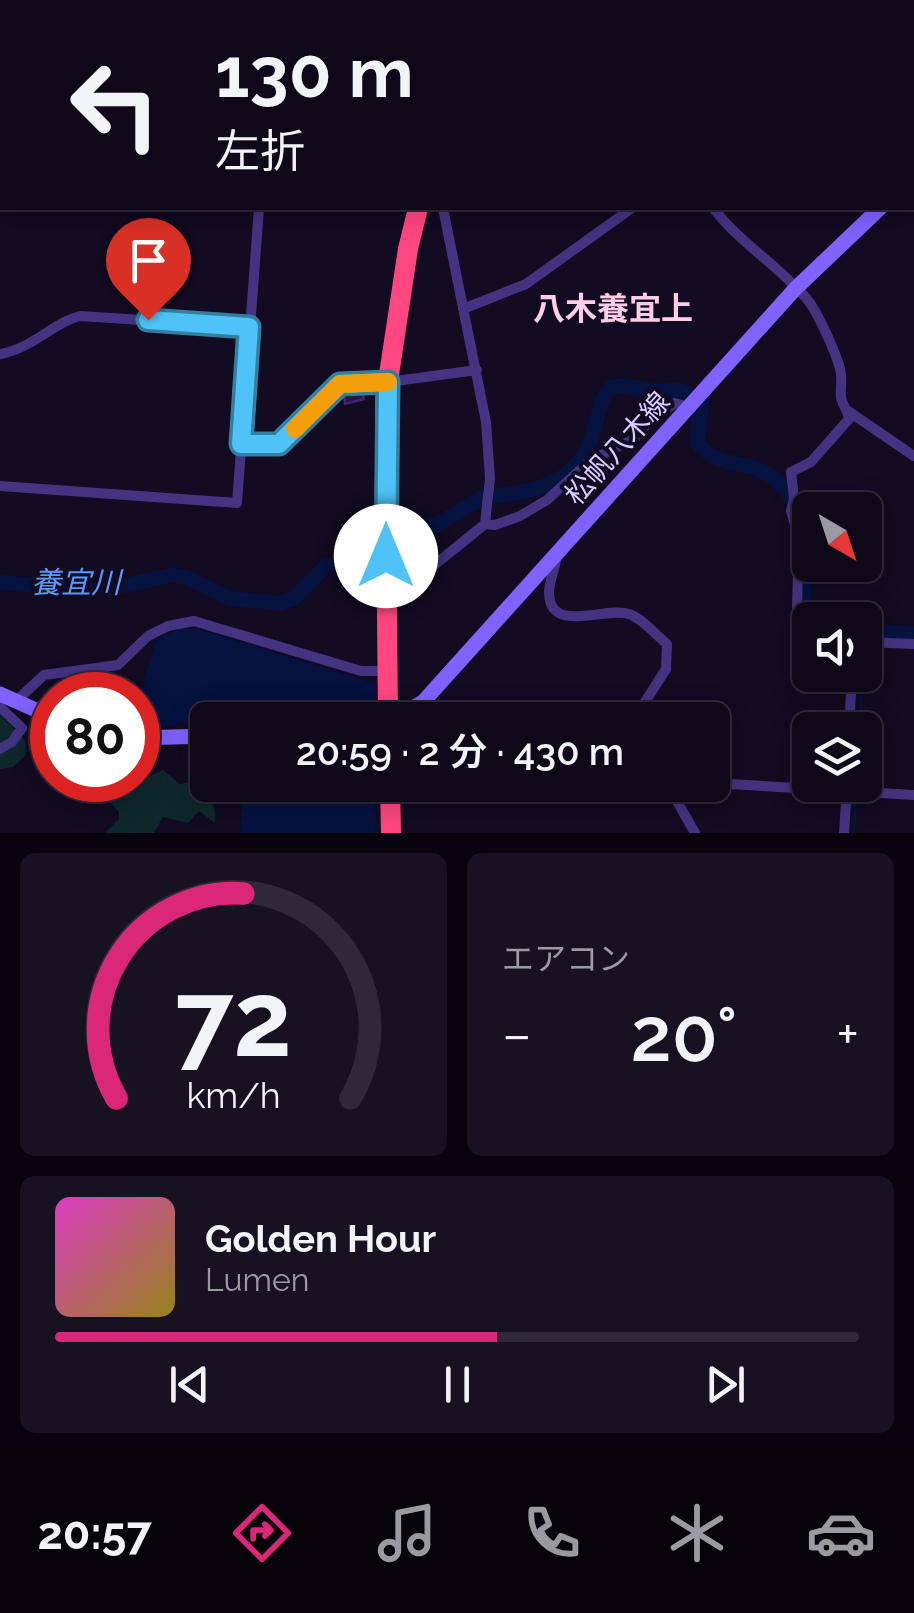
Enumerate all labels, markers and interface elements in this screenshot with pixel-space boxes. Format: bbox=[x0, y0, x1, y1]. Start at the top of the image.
text: 130 m bbox=[215, 31, 414, 113]
icon: left bbox=[50, 40, 180, 170]
text: 左折 bbox=[215, 125, 305, 178]
pin bbox=[106, 218, 191, 321]
icon: arrive bbox=[121, 233, 176, 288]
district label: 八木養宜上 bbox=[533, 290, 693, 327]
street label: 松帆八木線 bbox=[558, 385, 676, 511]
north arrow bbox=[792, 492, 882, 582]
map controls bbox=[792, 492, 882, 802]
position arrow bbox=[334, 504, 438, 608]
water label: 養宜川 bbox=[31, 565, 124, 600]
button: sound bbox=[792, 602, 882, 692]
speed limit sign: 80 bbox=[30, 672, 160, 802]
button: layers bbox=[792, 712, 882, 802]
text: 20:59 · 2 分 · 430 m bbox=[296, 729, 624, 774]
text: エアコン bbox=[502, 940, 630, 977]
text: 72 bbox=[175, 958, 292, 1080]
text: 20° bbox=[631, 990, 737, 1079]
text: − bbox=[502, 1002, 532, 1067]
text: + bbox=[836, 1002, 859, 1067]
text: km/h bbox=[186, 1074, 281, 1116]
text: Golden Hour bbox=[205, 1216, 436, 1261]
text: Lumen bbox=[205, 1261, 309, 1298]
icon: previous bbox=[162, 1357, 217, 1412]
icon: pause bbox=[430, 1357, 485, 1412]
icon: next bbox=[698, 1357, 753, 1412]
icon: directions bbox=[227, 1498, 297, 1568]
icon: music bbox=[372, 1498, 442, 1568]
icon: phone bbox=[517, 1498, 587, 1568]
icon: climate bbox=[662, 1498, 732, 1568]
icon: car bbox=[806, 1498, 876, 1568]
text: 20:57 bbox=[37, 1507, 152, 1560]

